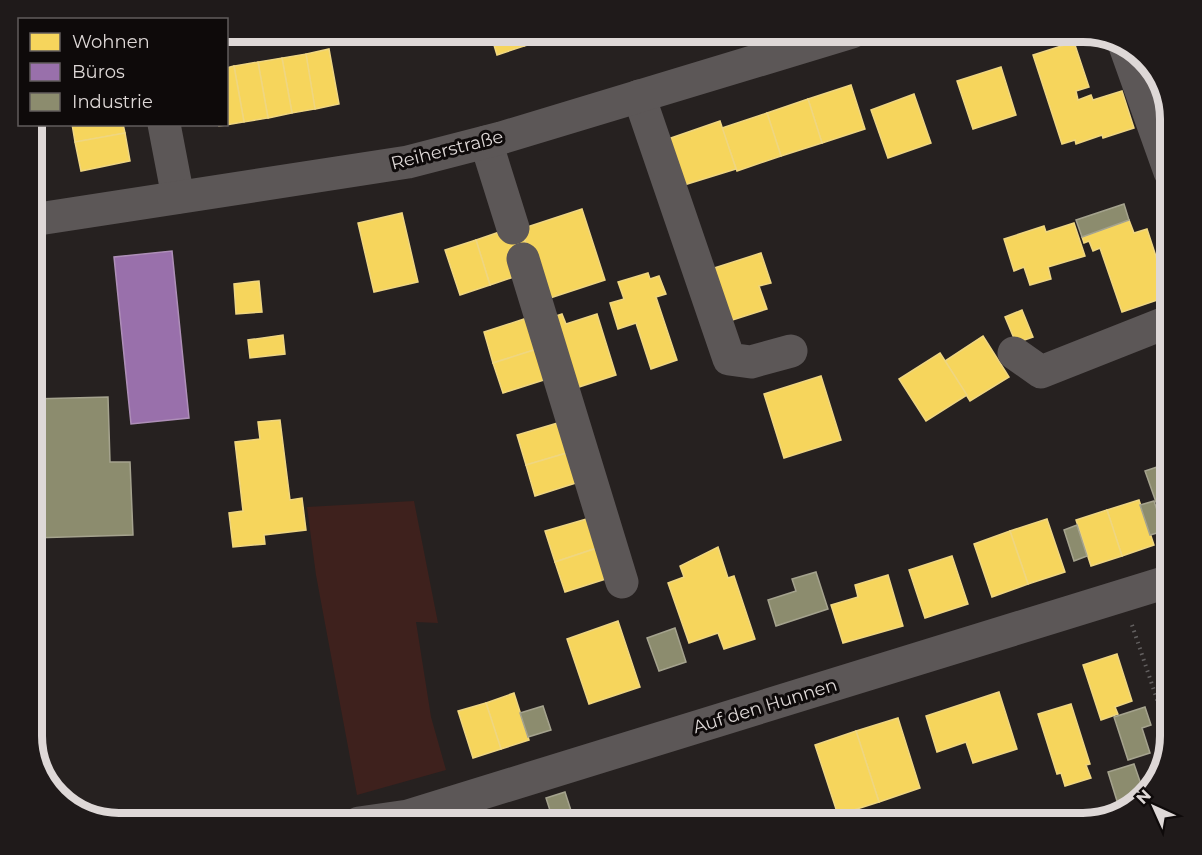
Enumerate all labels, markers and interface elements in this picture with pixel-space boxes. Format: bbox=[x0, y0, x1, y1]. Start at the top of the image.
legend bbox=[18, 18, 228, 126]
text: Wohnen bbox=[72, 31, 150, 53]
text: Büros bbox=[72, 61, 125, 83]
text: Industrie bbox=[72, 91, 153, 113]
street label: Reiherstraße bbox=[389, 125, 506, 175]
street label: Auf den Hunnen bbox=[690, 674, 840, 738]
north arrow bbox=[1124, 777, 1184, 837]
text: N bbox=[1132, 785, 1155, 808]

